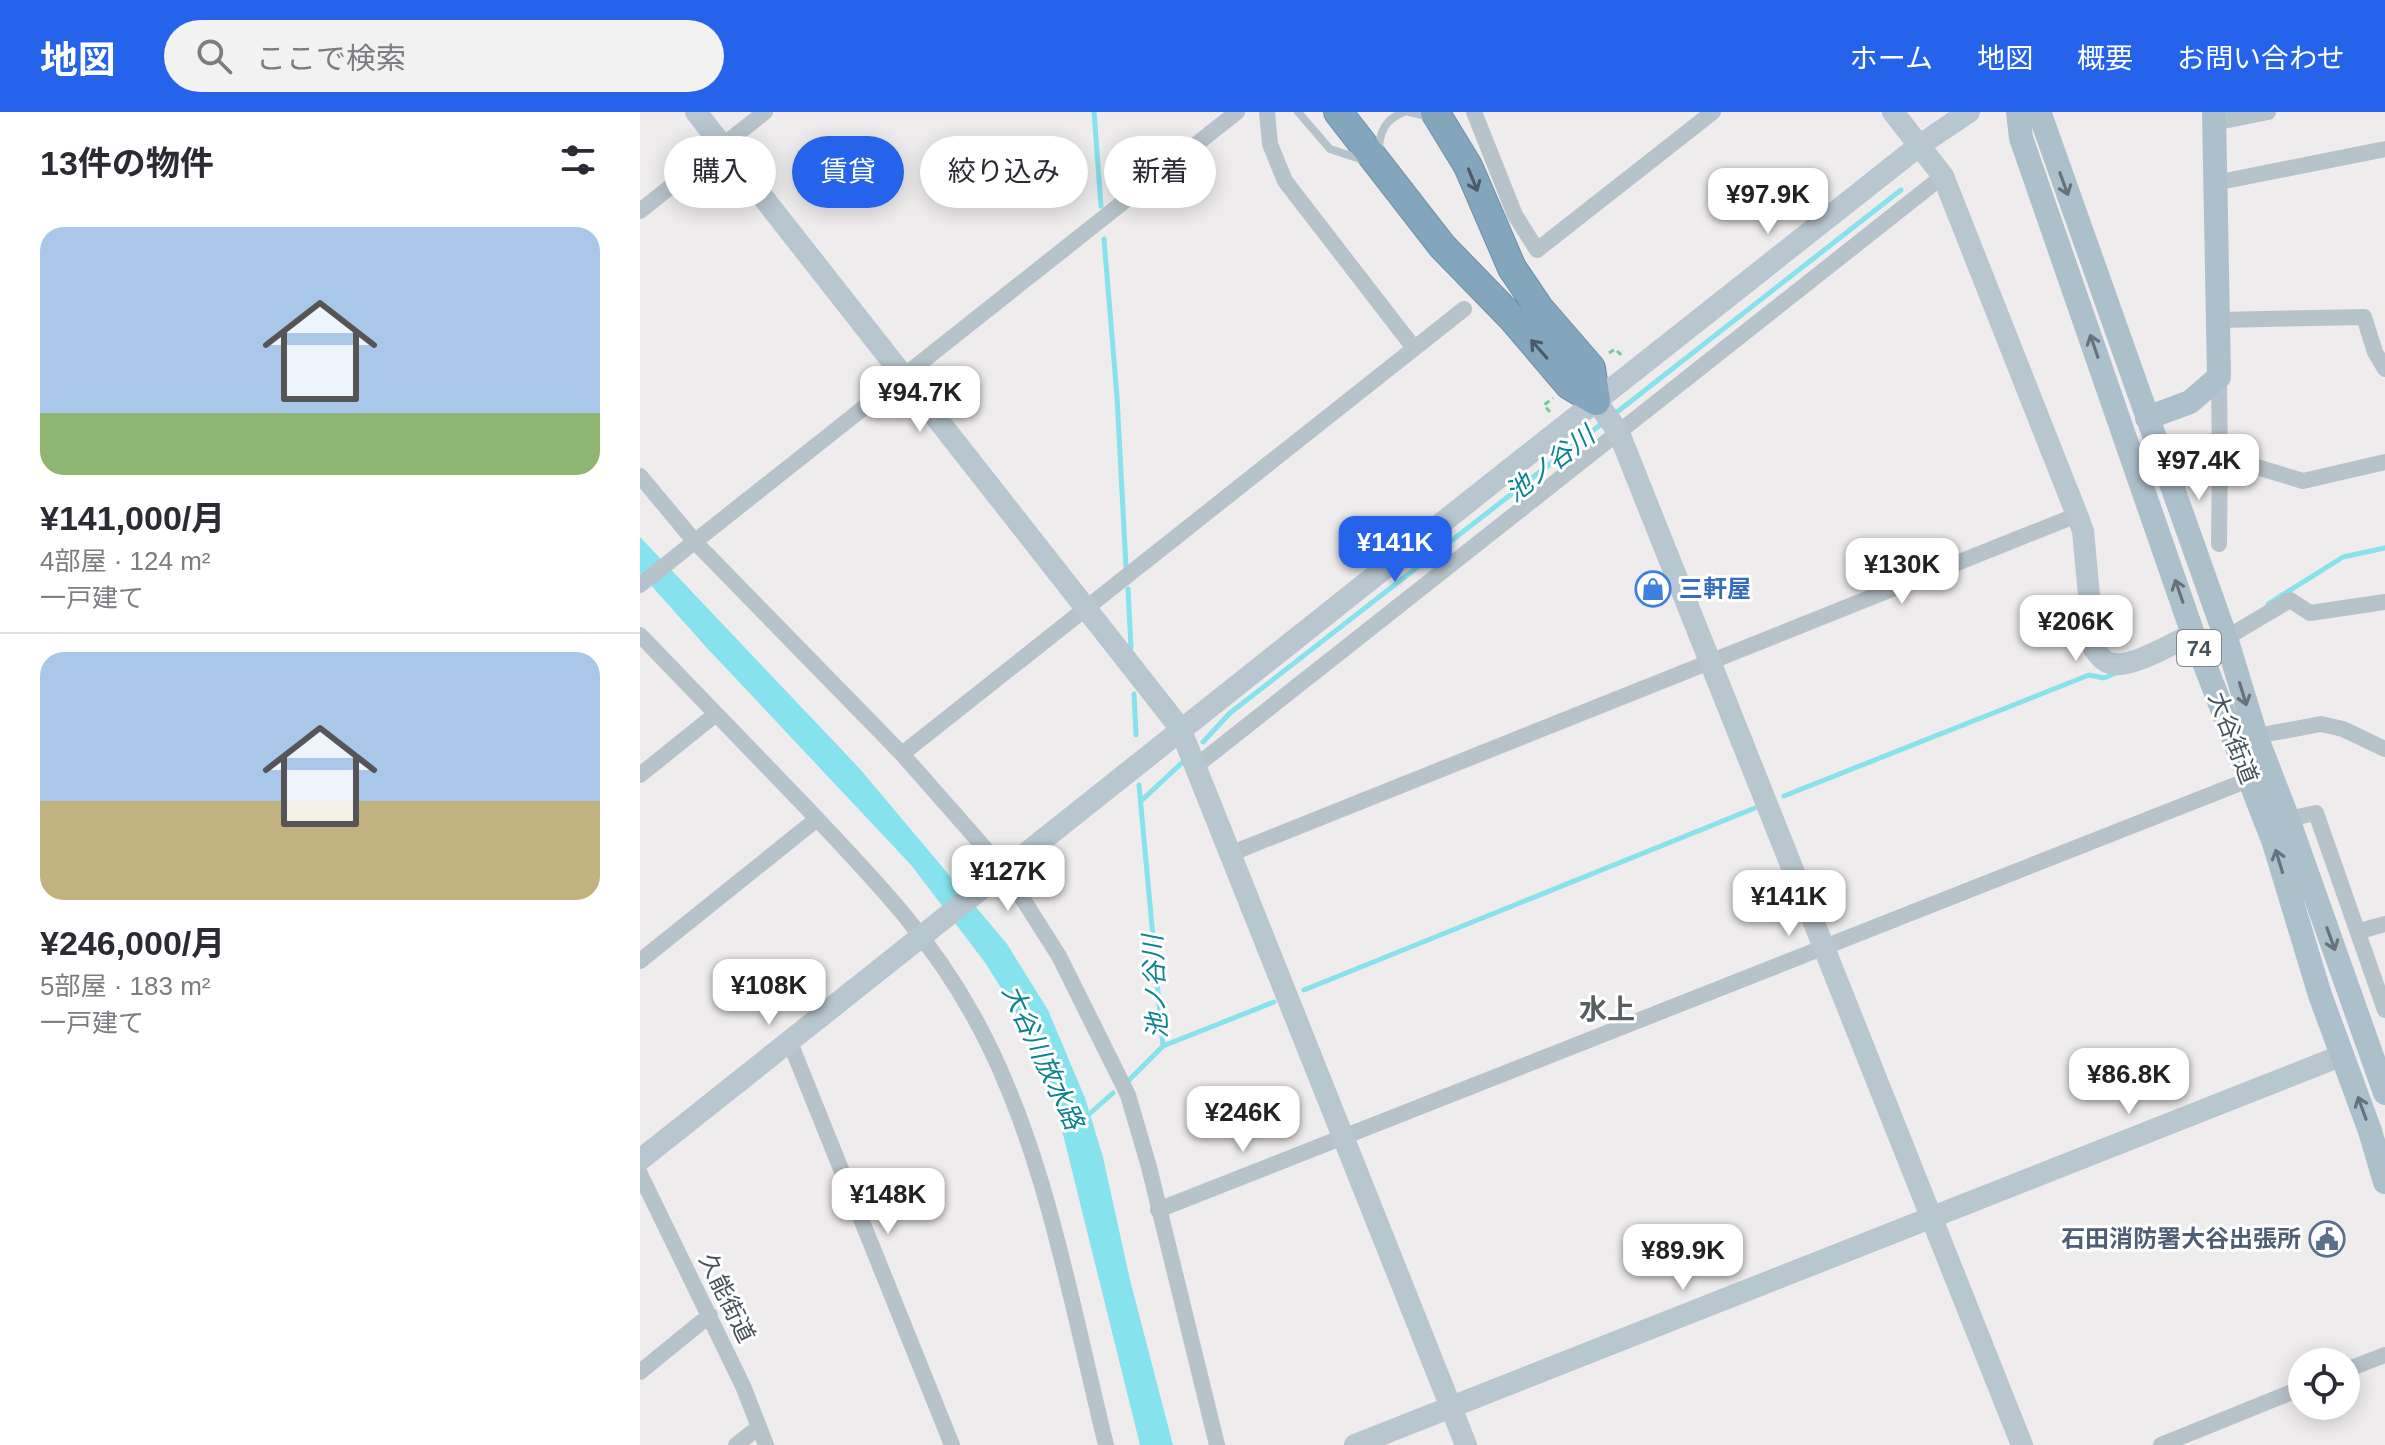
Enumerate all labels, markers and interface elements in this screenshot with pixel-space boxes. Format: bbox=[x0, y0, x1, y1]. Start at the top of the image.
search box bbox=[164, 20, 724, 92]
icon: search bbox=[192, 34, 236, 78]
text: 地図 bbox=[40, 39, 116, 81]
text: ここで検索 bbox=[256, 42, 406, 75]
text: ホーム bbox=[1850, 43, 1933, 74]
text: 地図 bbox=[1977, 43, 2033, 74]
text: 概要 bbox=[2077, 43, 2133, 74]
text: お問い合わせ bbox=[2177, 43, 2345, 74]
chip: 購入 bbox=[664, 136, 776, 208]
chip: 賃貸 bbox=[792, 136, 904, 208]
chip: 絞り込み bbox=[920, 136, 1088, 208]
chip: 新着 bbox=[1104, 136, 1216, 208]
icon: filters bbox=[556, 138, 600, 182]
text: 13件の物件 bbox=[40, 144, 214, 182]
one-way arrow bbox=[1467, 167, 1482, 192]
pin: ¥97.9K bbox=[1703, 168, 1833, 236]
one-way arrow bbox=[2058, 172, 2073, 197]
text: ¥97.9K bbox=[1726, 179, 1810, 209]
icon: home bbox=[248, 279, 392, 423]
one-way arrow bbox=[2085, 334, 2100, 359]
one-way arrow bbox=[1530, 339, 1548, 360]
pin: ¥94.7K bbox=[855, 366, 985, 434]
text: ¥94.7K bbox=[878, 377, 962, 407]
water label: 池ノ谷川 bbox=[1500, 418, 1603, 508]
pin: ¥97.4K bbox=[2134, 434, 2264, 502]
text: ¥97.4K bbox=[2157, 445, 2241, 475]
text: ¥141,000/月 bbox=[40, 499, 225, 537]
pin: ¥141K bbox=[1339, 516, 1451, 584]
text: ¥141K bbox=[1357, 527, 1433, 557]
pin: ¥130K bbox=[1846, 538, 1958, 606]
text: 4部屋 · 124 m² bbox=[40, 546, 211, 576]
text: ¥130K bbox=[1864, 549, 1940, 579]
shop icon: 三軒屋 bbox=[1634, 570, 1672, 608]
place label: 三軒屋 bbox=[1679, 575, 1751, 602]
one-way arrow bbox=[2170, 579, 2185, 604]
text: 一戸建て bbox=[40, 583, 144, 613]
pin: ¥206K bbox=[2020, 595, 2132, 663]
text: ¥206K bbox=[2038, 606, 2114, 636]
road number: 74 bbox=[2177, 630, 2221, 666]
one-way arrow bbox=[2237, 681, 2251, 706]
street label: 大谷街道 bbox=[2204, 688, 2263, 787]
icon: home bbox=[248, 704, 392, 848]
pin: ¥127K bbox=[952, 845, 1064, 913]
one-way arrow bbox=[2271, 849, 2286, 875]
text: ¥127K bbox=[970, 856, 1046, 886]
pin: ¥141K bbox=[1733, 870, 1845, 938]
text: ¥141K bbox=[1751, 881, 1827, 911]
text: ¥246,000/月 bbox=[40, 924, 225, 962]
one-way arrow bbox=[2325, 926, 2339, 950]
water label: 池ノ谷川 bbox=[1137, 931, 1173, 1040]
pin: ¥108K bbox=[713, 959, 825, 1027]
text: ¥108K bbox=[731, 970, 807, 1000]
text: 5部屋 · 183 m² bbox=[40, 971, 211, 1001]
water label: 大谷川放水路 bbox=[996, 980, 1090, 1136]
district label: 水上 bbox=[1579, 994, 1635, 1025]
text: 一戸建て bbox=[40, 1008, 144, 1038]
pin: ¥86.8K bbox=[2064, 1048, 2194, 1116]
text: ¥86.8K bbox=[2087, 1059, 2171, 1089]
pin: ¥246K bbox=[1187, 1086, 1299, 1154]
one-way arrow bbox=[2353, 1096, 2368, 1121]
text: ¥246K bbox=[1205, 1097, 1281, 1127]
pin: ¥148K bbox=[832, 1168, 944, 1236]
text: ¥148K bbox=[850, 1179, 926, 1209]
public building icon: 石田消防署大谷出張所 bbox=[2308, 1220, 2346, 1258]
pin: ¥89.9K bbox=[1618, 1224, 1748, 1292]
place label: 石田消防署大谷出張所 bbox=[2061, 1225, 2301, 1252]
text: ¥89.9K bbox=[1641, 1235, 1725, 1265]
street label: 久能街道 bbox=[694, 1249, 761, 1347]
map controls bbox=[2288, 1348, 2360, 1420]
button: locate bbox=[2288, 1348, 2360, 1420]

